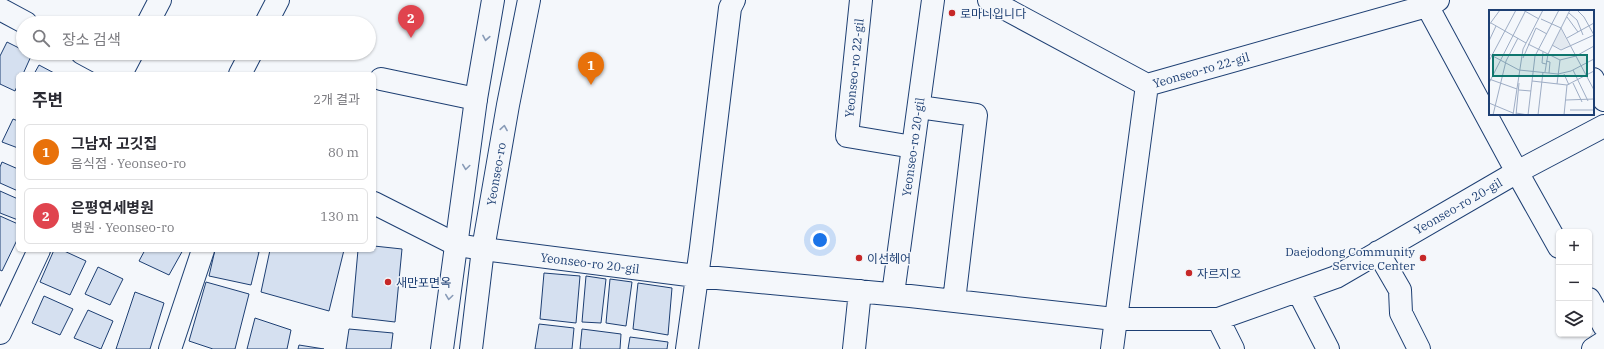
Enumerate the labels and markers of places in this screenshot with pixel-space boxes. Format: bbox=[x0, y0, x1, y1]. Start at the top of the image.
pin: 2 bbox=[398, 5, 424, 38]
place label: 로마니입니다 bbox=[960, 6, 1026, 21]
marker: 로마니입니다 bbox=[947, 8, 957, 18]
pin: 1 bbox=[578, 52, 604, 85]
place label: Daejodong Community Service Center bbox=[1285, 244, 1416, 273]
place label: 이선헤어 bbox=[867, 251, 911, 266]
marker: 이선헤어 bbox=[854, 253, 864, 263]
marker: Daejodong Community Service Center bbox=[1418, 253, 1428, 263]
place label: 자르지오 bbox=[1197, 266, 1241, 281]
marker: 자르지오 bbox=[1184, 268, 1194, 278]
place label: 새만포면옥 bbox=[396, 275, 451, 290]
marker: 새만포면옥 bbox=[383, 277, 393, 287]

